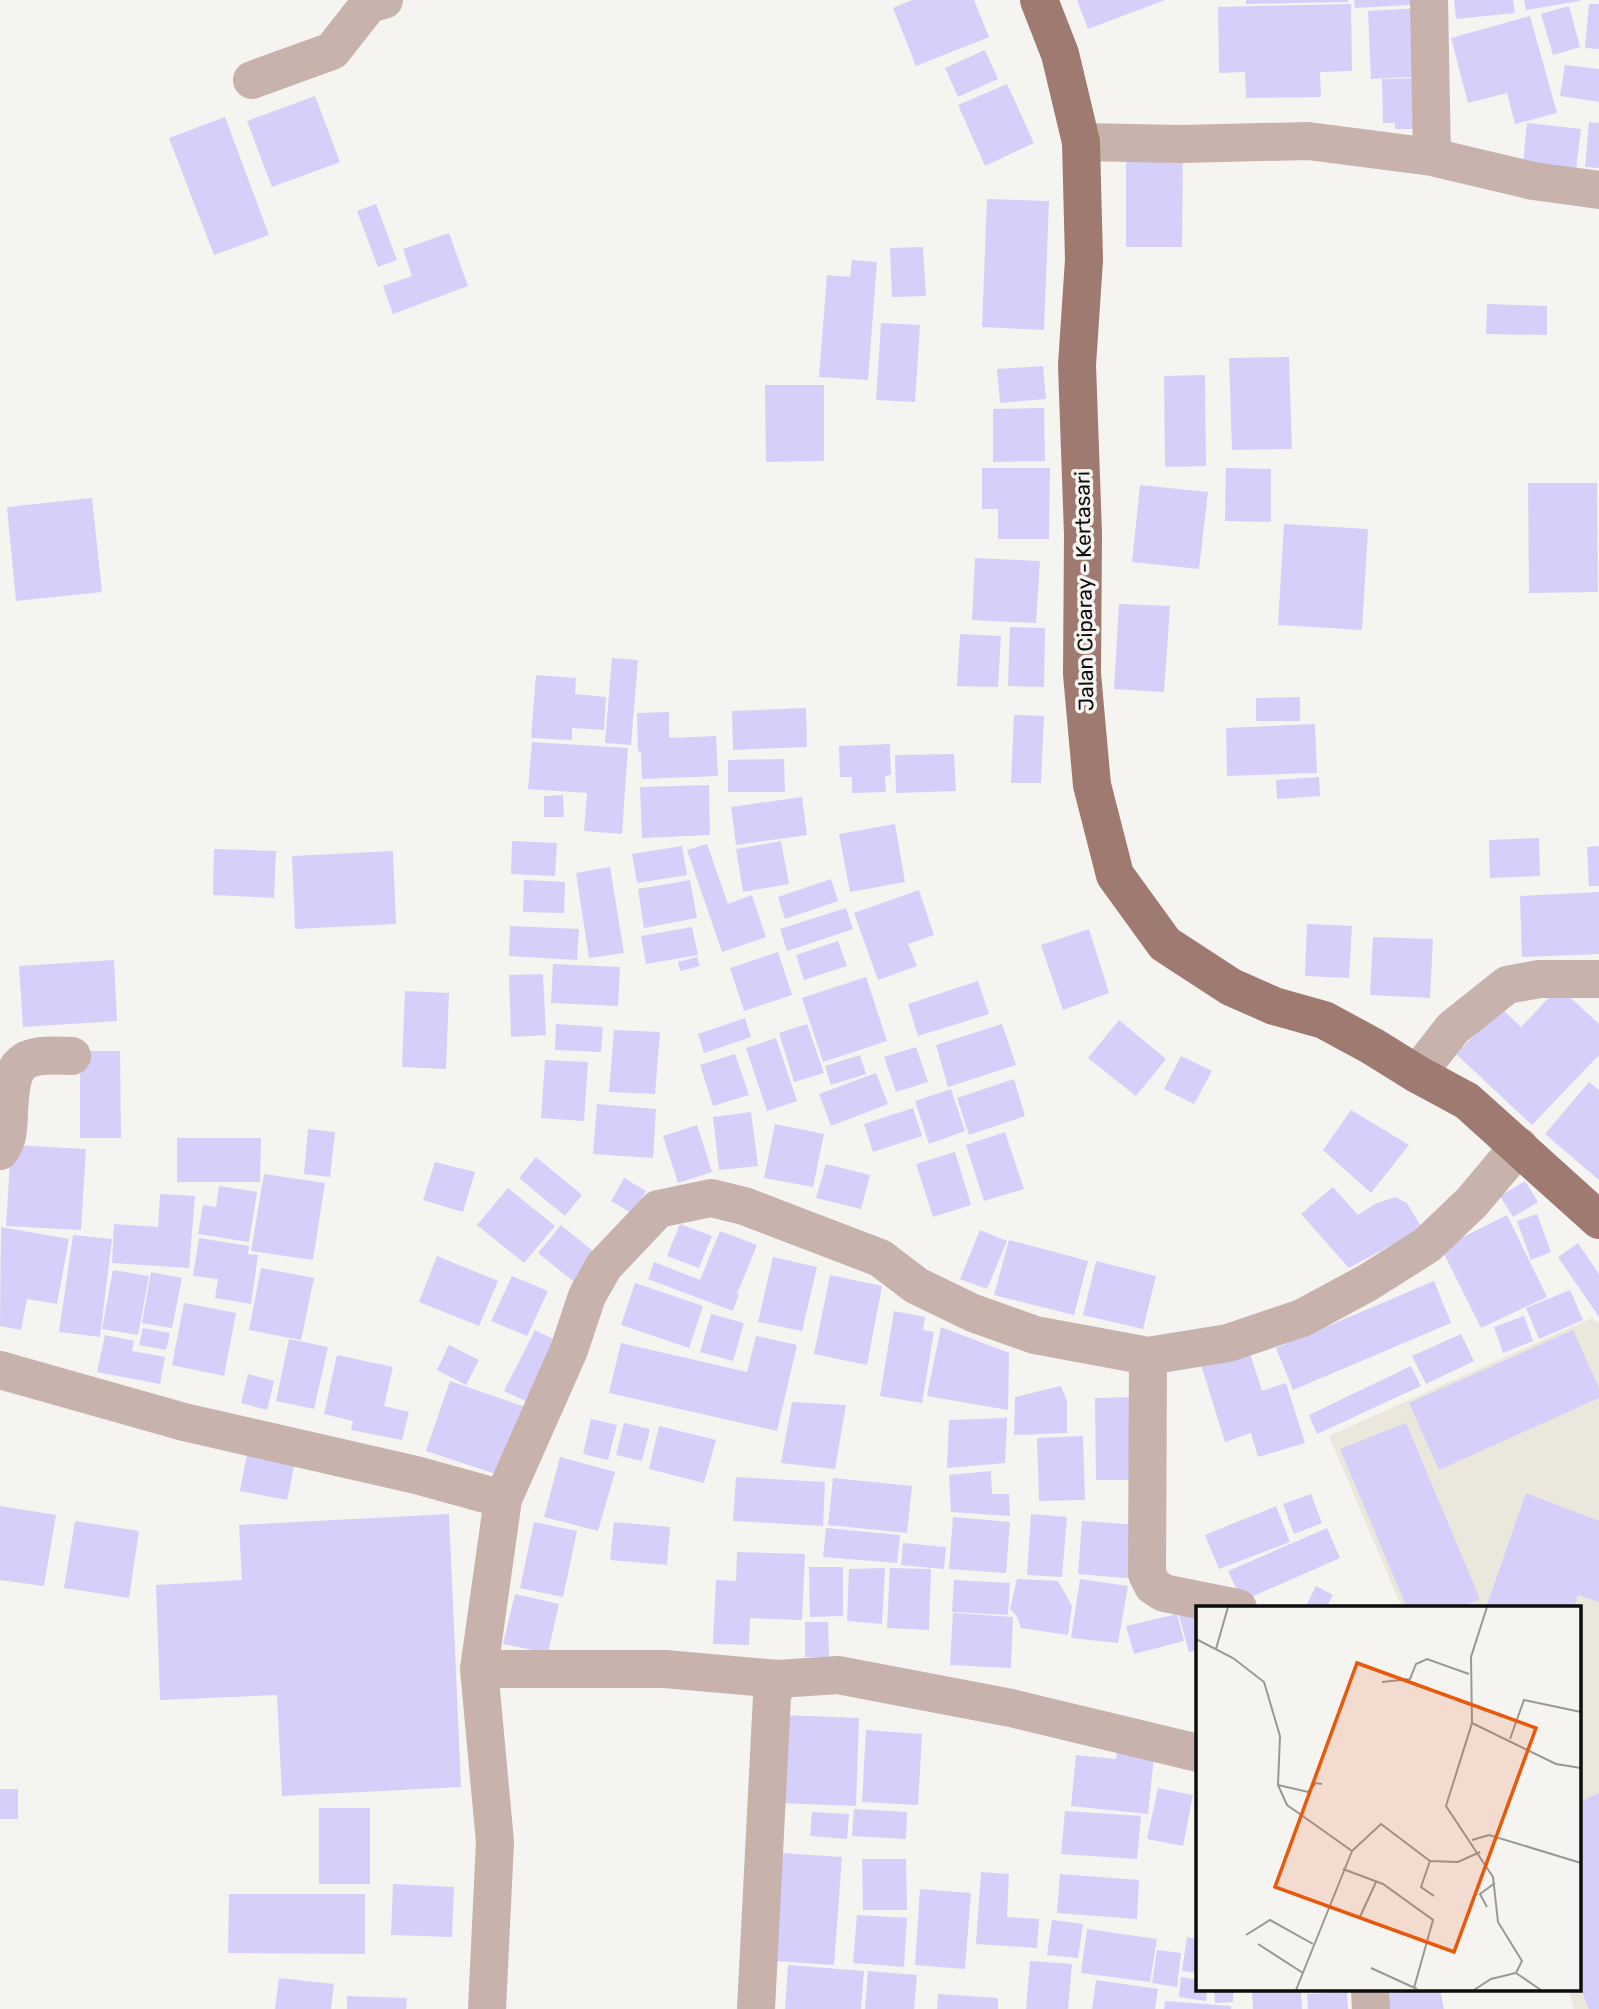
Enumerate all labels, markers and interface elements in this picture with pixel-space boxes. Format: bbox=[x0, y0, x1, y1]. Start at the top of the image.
street label: Jalan Ciparay - Kertasari bbox=[1069, 471, 1099, 711]
inset map bbox=[1196, 1606, 1582, 1992]

